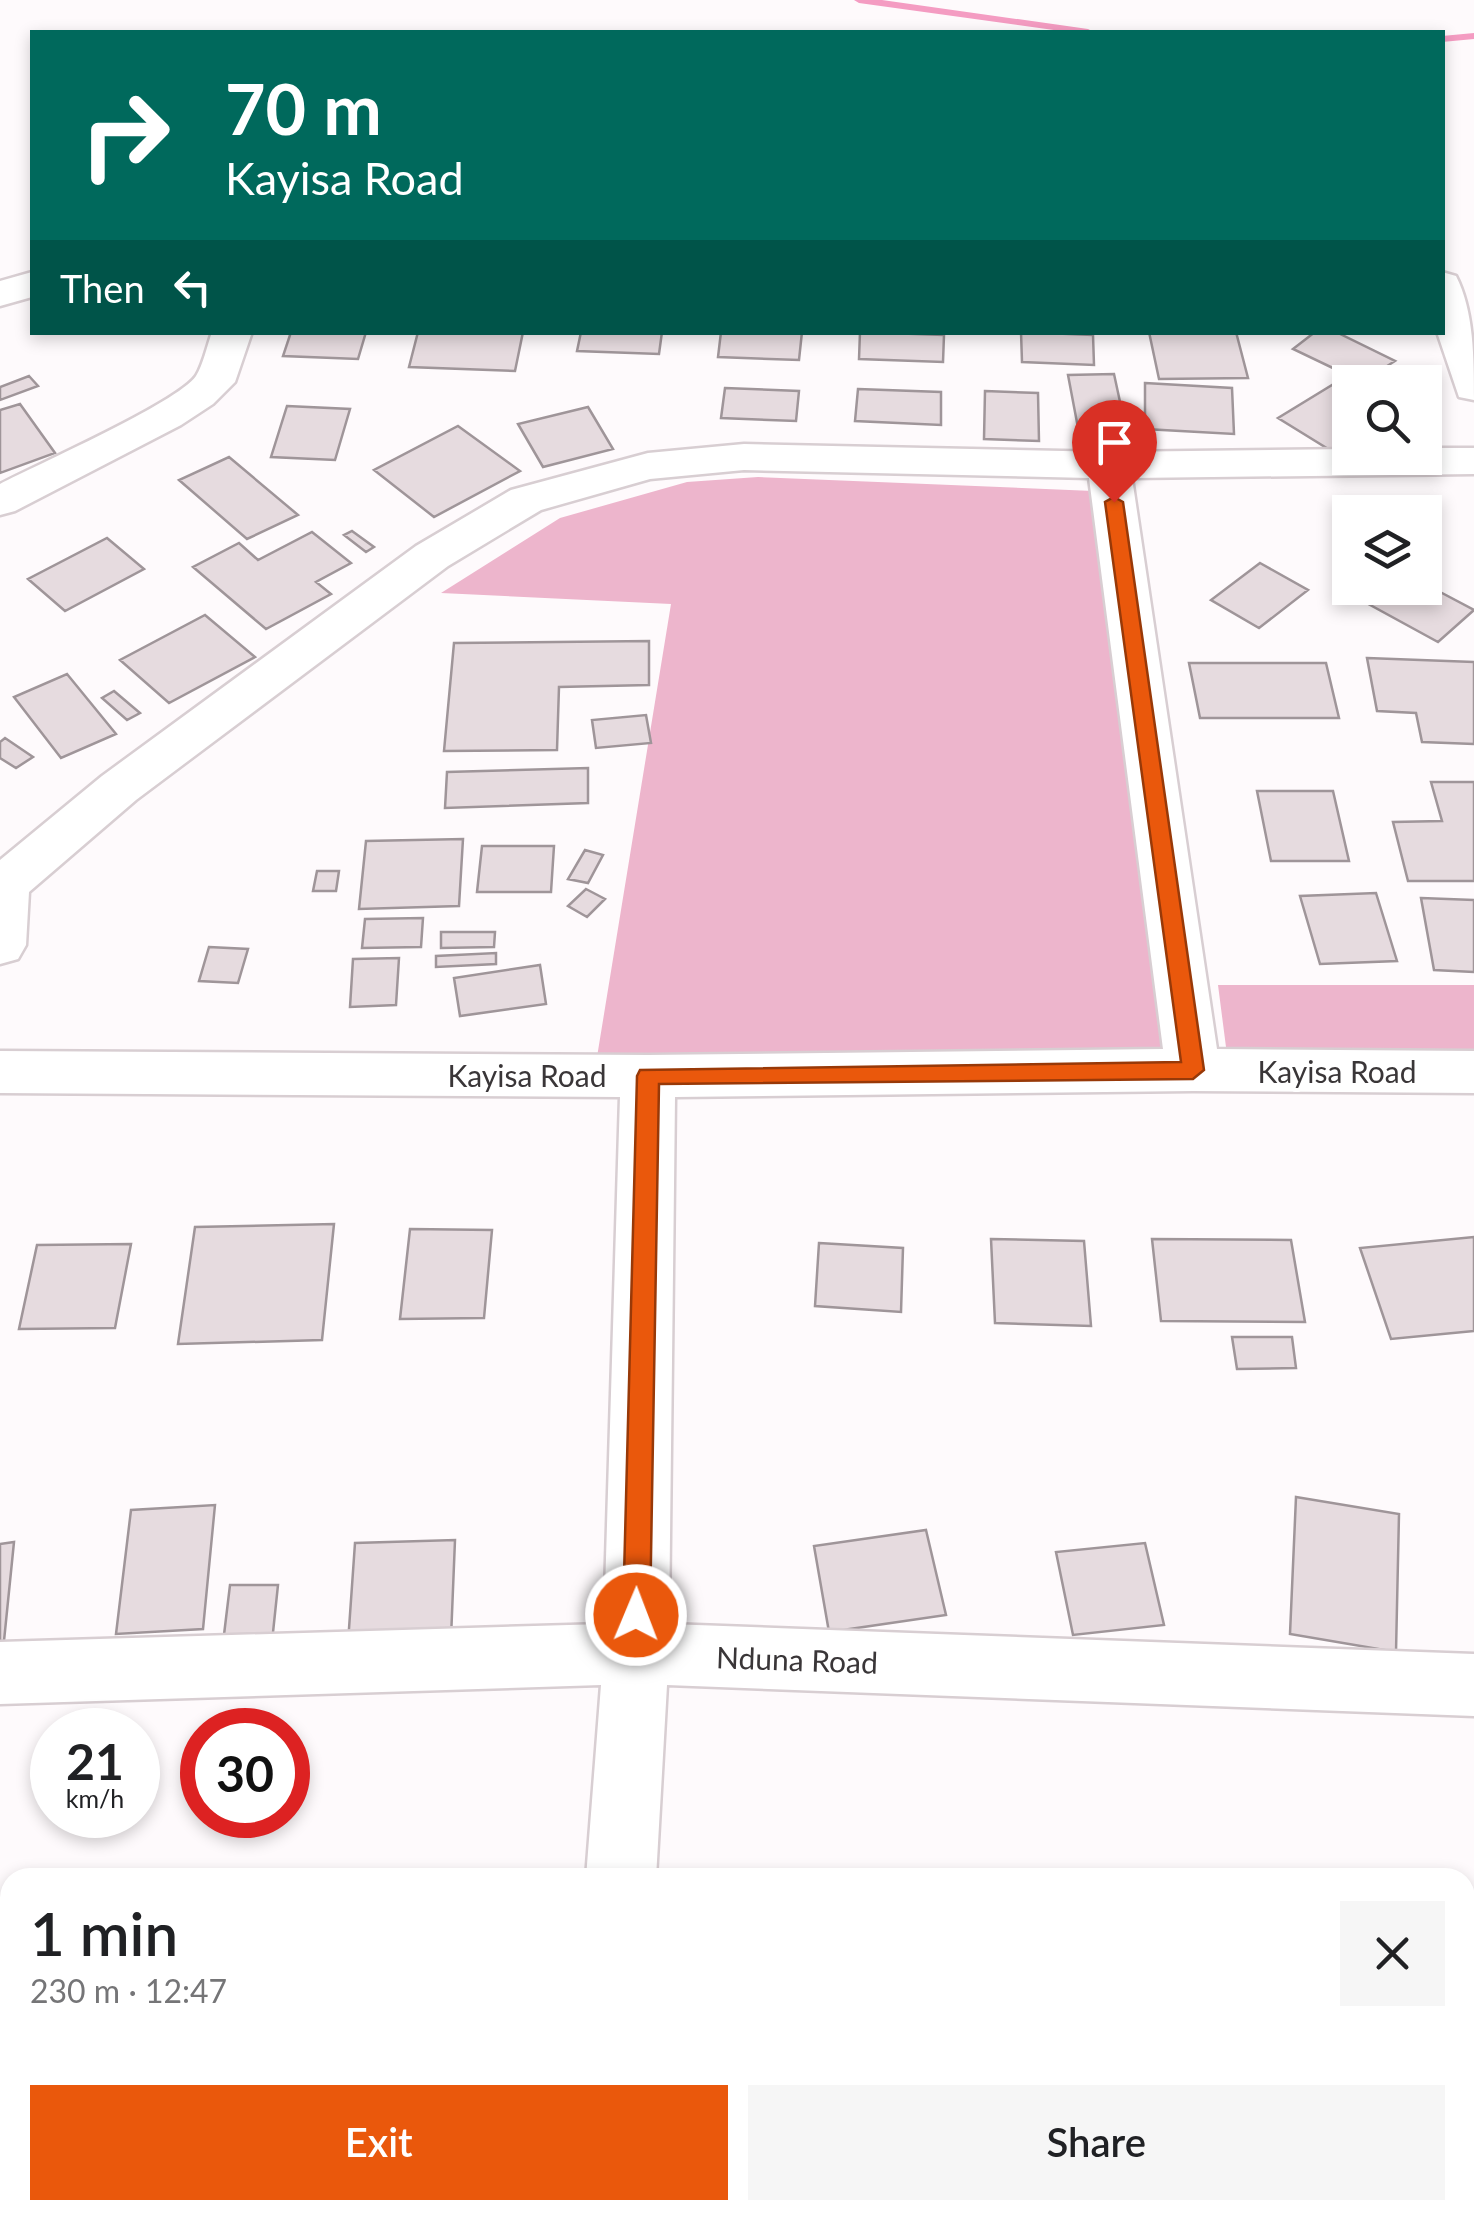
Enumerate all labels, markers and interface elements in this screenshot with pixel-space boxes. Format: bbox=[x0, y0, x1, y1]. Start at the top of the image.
text: 70 m bbox=[225, 66, 382, 150]
icon: right bbox=[60, 70, 190, 200]
text: Kayisa Road bbox=[225, 151, 464, 205]
icon: left bbox=[165, 260, 220, 315]
text: Then bbox=[60, 265, 145, 311]
map controls bbox=[1332, 365, 1442, 605]
button: search bbox=[1332, 365, 1442, 475]
pin bbox=[1072, 400, 1157, 503]
icon: arrive bbox=[1087, 415, 1142, 470]
button: layers bbox=[1332, 495, 1442, 605]
street label: Kayisa Road bbox=[1257, 1053, 1417, 1089]
street label: Kayisa Road bbox=[447, 1057, 607, 1093]
position arrow bbox=[584, 1563, 688, 1667]
street label: Nduna Road bbox=[715, 1638, 879, 1680]
speed limit sign: 30 bbox=[180, 1708, 310, 1838]
text: 21 bbox=[66, 1731, 124, 1791]
text: km/h bbox=[66, 1783, 124, 1813]
text: 1 min bbox=[30, 1897, 178, 1969]
button: close bbox=[1340, 1901, 1445, 2006]
text: 230 m · 12:47 bbox=[30, 1971, 227, 2010]
button: Exit bbox=[30, 2085, 728, 2200]
button: Share bbox=[748, 2085, 1445, 2200]

